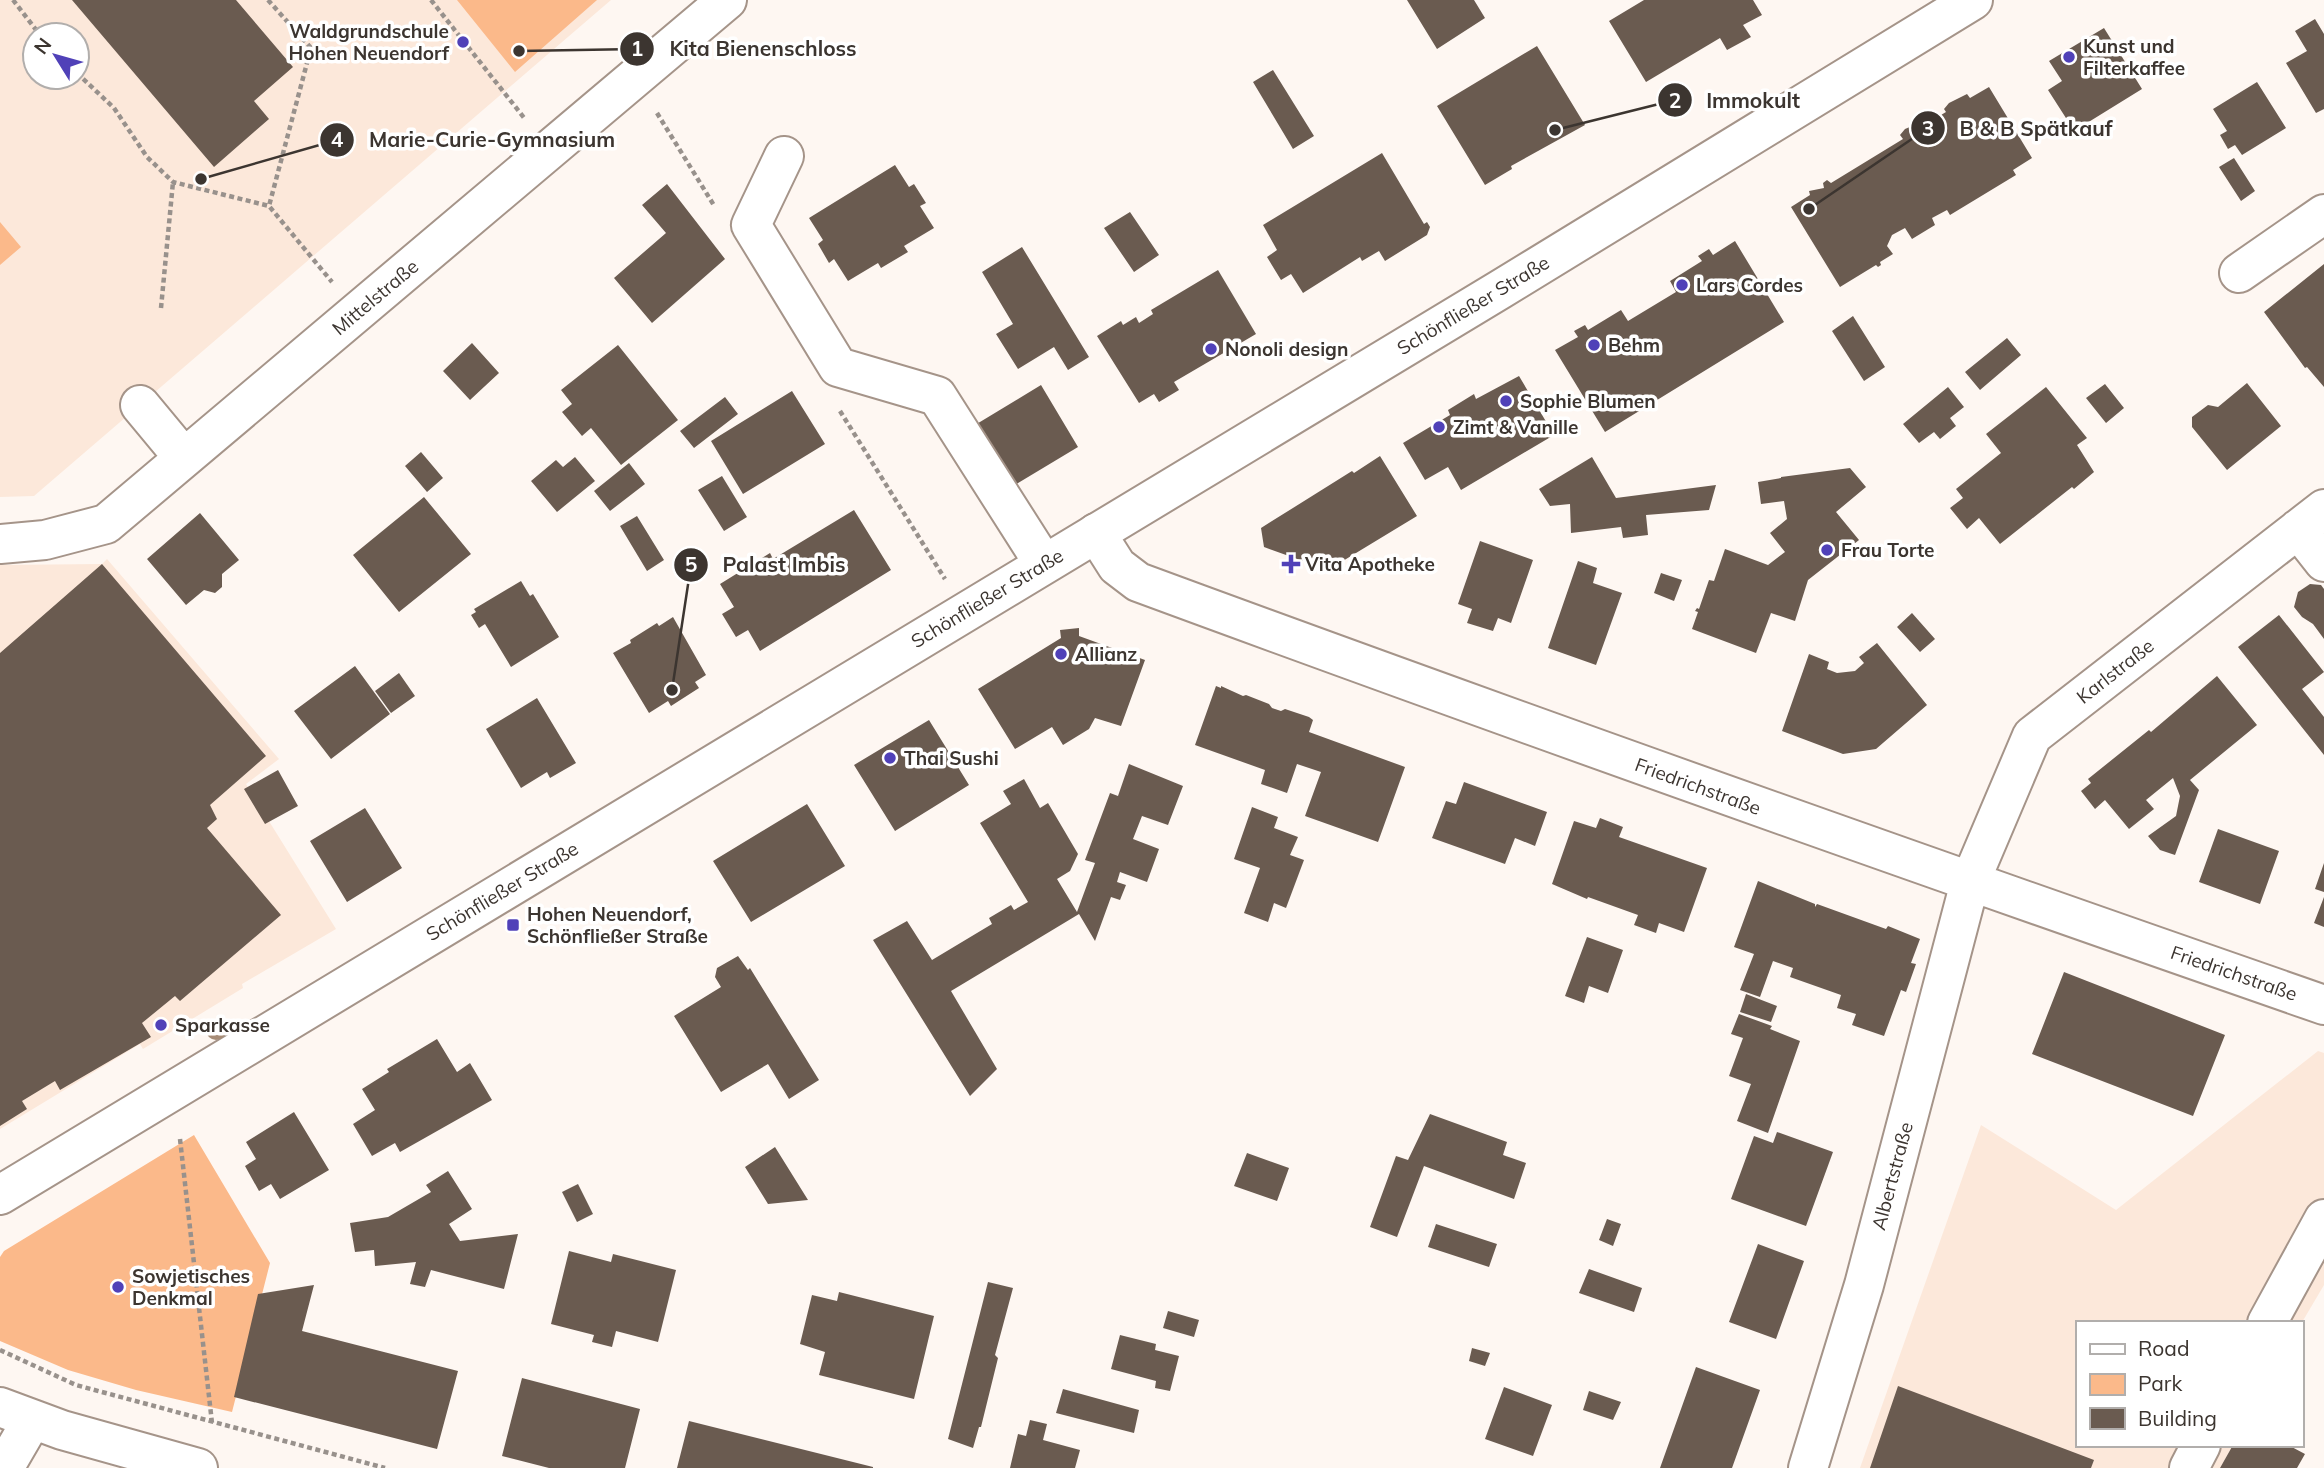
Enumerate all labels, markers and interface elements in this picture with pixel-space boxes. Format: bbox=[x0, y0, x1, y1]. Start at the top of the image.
place label: Waldgrundschule Hohen Neuendorf bbox=[289, 19, 450, 65]
north arrow bbox=[21, 21, 91, 91]
callout: Kita Bienenschloss bbox=[620, 28, 870, 70]
text: N bbox=[29, 33, 56, 59]
marker: Waldgrundschule Hohen Neuendorf bbox=[455, 34, 471, 50]
place label: Kunst und Filterkaffee bbox=[2083, 34, 2185, 80]
text: 1 bbox=[631, 35, 643, 61]
text: Kita Bienenschloss bbox=[669, 35, 857, 61]
marker: Kunst und Filterkaffee bbox=[2061, 49, 2077, 65]
callout: Immokult bbox=[1657, 79, 1814, 121]
text: 2 bbox=[1669, 87, 1681, 113]
text: Immokult bbox=[1706, 87, 1800, 113]
callout: B & B Spätkauf bbox=[1911, 107, 2127, 149]
text: 3 bbox=[1922, 115, 1934, 141]
text: B & B Spätkauf bbox=[1960, 115, 2114, 141]
callout: Marie-Curie-Gymnasium bbox=[320, 119, 629, 161]
text: 4 bbox=[331, 126, 344, 152]
text: Marie-Curie-Gymnasium bbox=[369, 126, 615, 152]
street label: Schönfließer Straße bbox=[1392, 250, 1554, 360]
street label: Mittelstraße bbox=[327, 254, 423, 340]
place label: Lars Cordes bbox=[1696, 273, 1803, 297]
marker: Lars Cordes bbox=[1674, 277, 1690, 293]
place label: Behm bbox=[1608, 333, 1660, 357]
place label: Nonoli design bbox=[1225, 337, 1348, 361]
marker: Behm bbox=[1586, 337, 1602, 353]
marker: Nonoli design bbox=[1203, 341, 1219, 357]
place label: Sophie Blumen bbox=[1520, 389, 1656, 413]
marker: Sophie Blumen bbox=[1498, 393, 1514, 409]
place label: Zimt & Vanille bbox=[1453, 415, 1578, 439]
marker: Zimt & Vanille bbox=[1431, 419, 1447, 435]
place label: Frau Torte bbox=[1841, 538, 1934, 562]
marker: Frau Torte bbox=[1819, 542, 1835, 558]
street label: Schönfließer Straße bbox=[906, 543, 1068, 653]
callout: Palast Imbis bbox=[673, 544, 859, 586]
text: 5 bbox=[685, 551, 697, 577]
text: Palast Imbis bbox=[722, 551, 846, 577]
place label: Vita Apotheke bbox=[1304, 552, 1435, 576]
marker: Vita Apotheke bbox=[1283, 556, 1299, 572]
street label: Karlstraße bbox=[2072, 633, 2158, 709]
place label: Allianz bbox=[1075, 642, 1137, 666]
marker: Allianz bbox=[1053, 646, 1069, 662]
place label: Thai Sushi bbox=[904, 746, 999, 770]
marker: Thai Sushi bbox=[882, 750, 898, 766]
street label: Friedrichstraße bbox=[1632, 752, 1764, 820]
street label: Schönfließer Straße bbox=[421, 836, 583, 946]
place label: Hohen Neuendorf, Schönfließer Straße bbox=[527, 902, 708, 948]
marker: Hohen Neuendorf, Schönfließer Straße bbox=[505, 917, 521, 933]
street label: Friedrichstraße bbox=[2168, 940, 2300, 1006]
place label: Sparkasse bbox=[175, 1013, 270, 1037]
marker: Sparkasse bbox=[153, 1017, 169, 1033]
street label: Albertstraße bbox=[1866, 1119, 1918, 1233]
place label: Sowjetisches Denkmal bbox=[132, 1264, 250, 1310]
marker: Sowjetisches Denkmal bbox=[110, 1279, 126, 1295]
legend bbox=[2076, 1321, 2303, 1447]
text: Road bbox=[2138, 1335, 2189, 1361]
text: Park bbox=[2138, 1370, 2182, 1396]
text: Building bbox=[2138, 1405, 2217, 1431]

